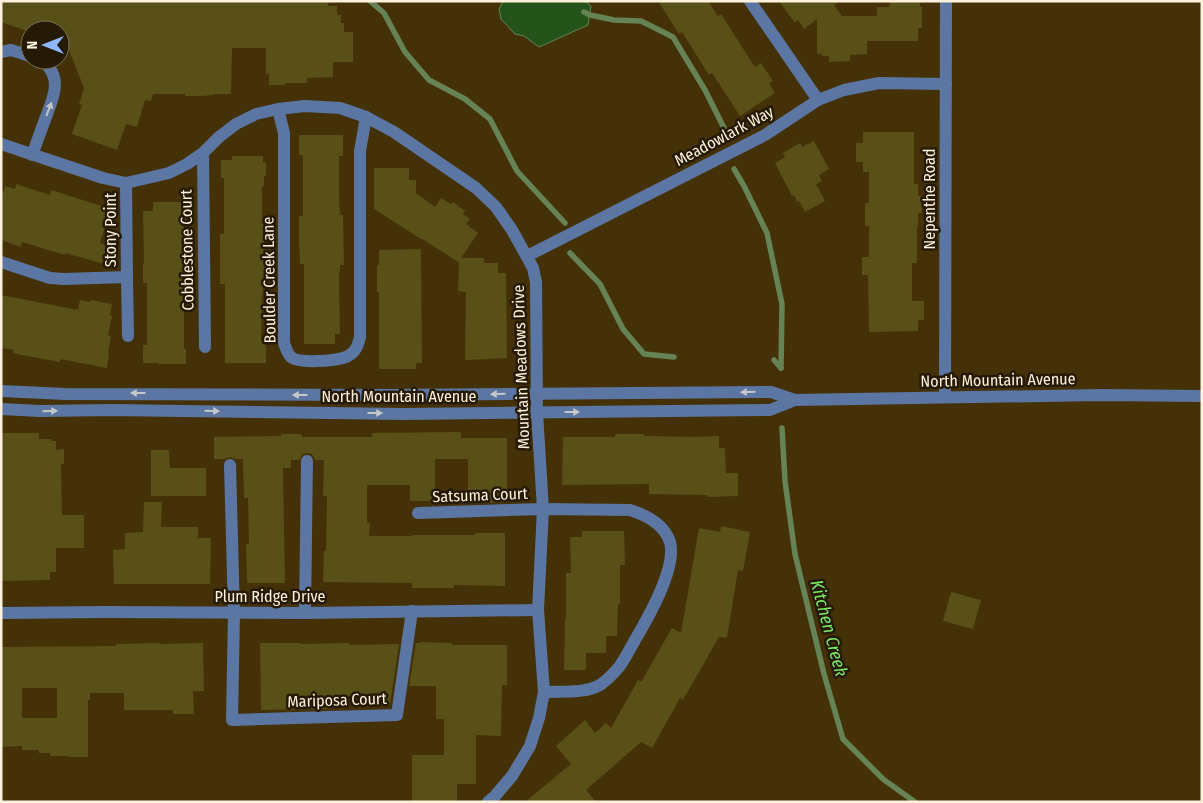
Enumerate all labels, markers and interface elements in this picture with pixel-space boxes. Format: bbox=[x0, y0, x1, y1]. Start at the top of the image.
north arrow bbox=[20, 20, 70, 70]
text: N bbox=[24, 41, 41, 49]
one-way arrow bbox=[45, 101, 53, 116]
street label: Meadowlark Way bbox=[671, 102, 778, 170]
street label: Nepenthe Road bbox=[920, 149, 939, 249]
street label: Cobblestone Court bbox=[176, 189, 198, 311]
street label: Stony Point bbox=[101, 192, 120, 267]
street label: Boulder Creek Lane bbox=[258, 216, 280, 344]
street label: Mountain Meadows Drive bbox=[509, 284, 533, 450]
street label: North Mountain Avenue bbox=[920, 369, 1076, 391]
street label: North Mountain Avenue bbox=[322, 387, 477, 406]
one-way arrow bbox=[739, 388, 755, 396]
one-way arrow bbox=[129, 389, 145, 397]
one-way arrow bbox=[292, 390, 308, 398]
one-way arrow bbox=[489, 390, 505, 398]
one-way arrow bbox=[42, 407, 58, 415]
one-way arrow bbox=[205, 408, 221, 416]
one-way arrow bbox=[565, 408, 581, 416]
one-way arrow bbox=[367, 409, 383, 417]
street label: Satsuma Court bbox=[432, 484, 529, 506]
water label: Kitchen Creek bbox=[806, 577, 852, 679]
street label: Plum Ridge Drive bbox=[215, 587, 326, 606]
street label: Mariposa Court bbox=[287, 689, 388, 711]

